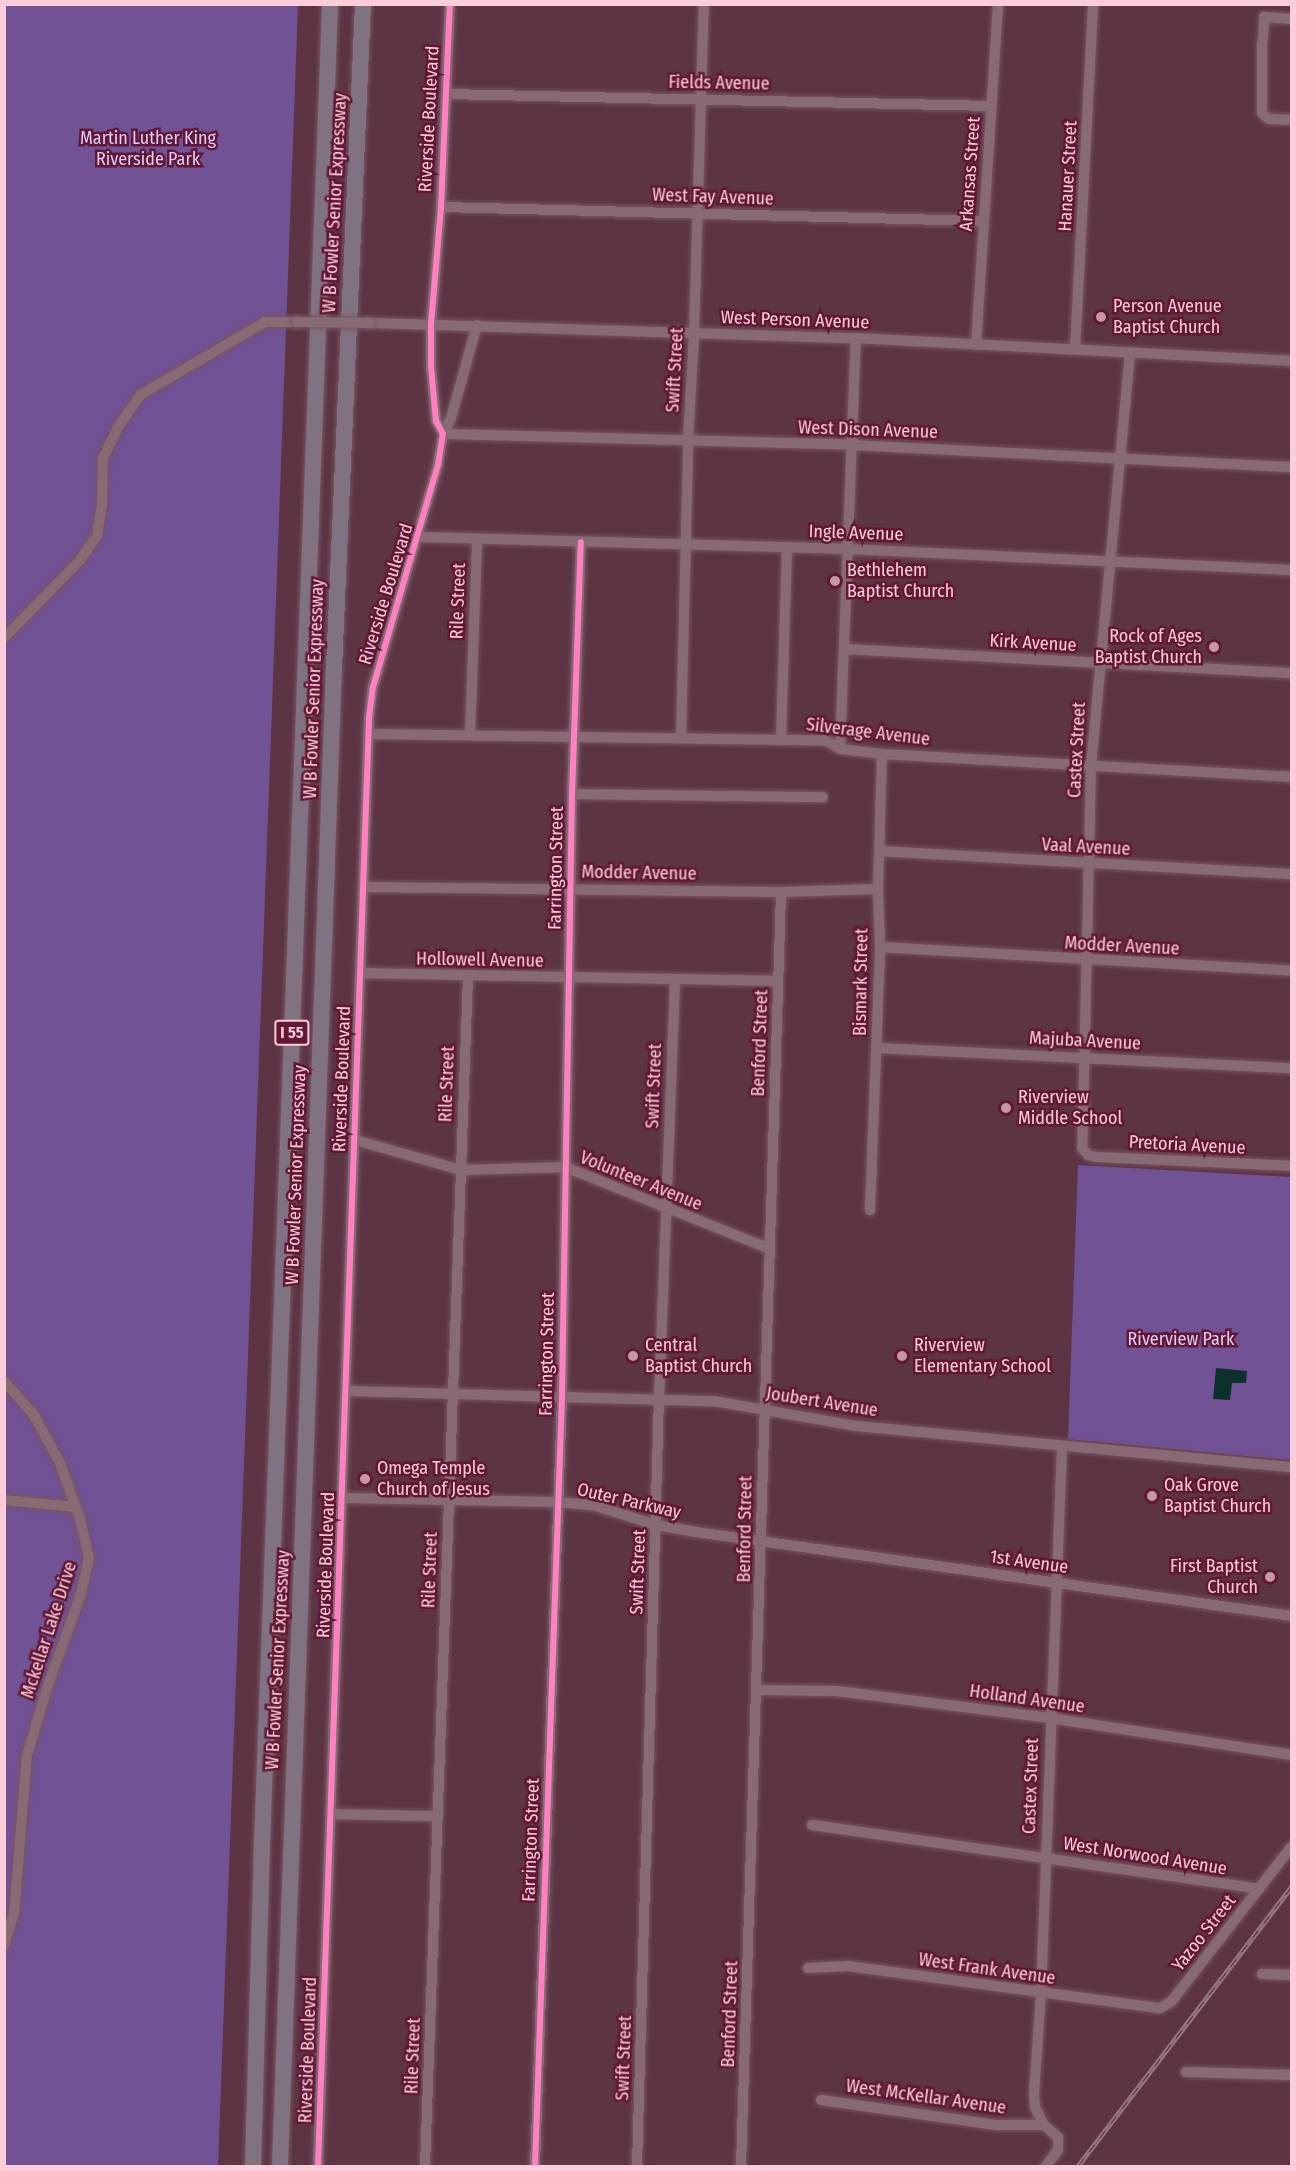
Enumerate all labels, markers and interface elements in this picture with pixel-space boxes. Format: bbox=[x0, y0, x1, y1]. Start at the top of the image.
street label: Riverside Boulevard bbox=[414, 45, 444, 193]
street label: Fields Avenue bbox=[668, 71, 770, 95]
street label: W B Fowler Senior Expressway bbox=[318, 93, 352, 313]
street label: Arkansas Street bbox=[955, 116, 985, 232]
street label: Hanauer Street bbox=[1054, 120, 1082, 232]
park label: Martin Luther King Riverside Park bbox=[80, 128, 216, 170]
street label: West Fay Avenue bbox=[652, 184, 774, 210]
place label: Person Avenue Baptist Church bbox=[1113, 296, 1222, 338]
street label: West Person Avenue bbox=[720, 307, 870, 333]
marker: Person Avenue Baptist Church bbox=[1094, 310, 1108, 324]
street label: Swift Street bbox=[662, 327, 688, 413]
street label: West Dison Avenue bbox=[798, 417, 938, 443]
street label: Riverside Boulevard bbox=[354, 521, 418, 667]
street label: Ingle Avenue bbox=[808, 521, 904, 545]
place label: Bethlehem Baptist Church bbox=[847, 560, 954, 602]
street label: Rile Street bbox=[446, 562, 470, 640]
marker: Bethlehem Baptist Church bbox=[828, 574, 842, 588]
street label: W B Fowler Senior Expressway bbox=[299, 579, 329, 799]
place label: Rock of Ages Baptist Church bbox=[1095, 626, 1202, 668]
street label: Kirk Avenue bbox=[989, 630, 1077, 656]
marker: Rock of Ages Baptist Church bbox=[1207, 640, 1221, 654]
street label: Castex Street bbox=[1064, 701, 1090, 799]
street label: Silverage Avenue bbox=[805, 714, 931, 750]
street label: Farrington Street bbox=[544, 806, 568, 930]
street label: Vaal Avenue bbox=[1041, 834, 1131, 860]
street label: Modder Avenue bbox=[581, 861, 697, 885]
street label: Bismark Street bbox=[849, 928, 873, 1036]
street label: Modder Avenue bbox=[1064, 932, 1180, 960]
street label: Hollowell Avenue bbox=[416, 948, 544, 972]
street label: Benford Street bbox=[747, 989, 773, 1097]
street label: Riverside Boulevard bbox=[329, 1005, 355, 1153]
road number: I 55 bbox=[274, 1020, 310, 1046]
street label: Majuba Avenue bbox=[1029, 1027, 1141, 1055]
street label: Swift Street bbox=[642, 1043, 666, 1129]
street label: Rile Street bbox=[435, 1045, 459, 1123]
street label: W B Fowler Senior Expressway bbox=[281, 1065, 311, 1285]
place label: Riverview Middle School bbox=[1018, 1087, 1122, 1130]
marker: Riverview Middle School bbox=[999, 1101, 1013, 1115]
street label: Pretoria Avenue bbox=[1128, 1131, 1246, 1159]
street label: Volunteer Avenue bbox=[577, 1147, 705, 1215]
street label: Farrington Street bbox=[535, 1292, 559, 1416]
park label: Riverview Park bbox=[1128, 1328, 1234, 1350]
place label: Central Baptist Church bbox=[645, 1335, 752, 1378]
place label: Riverview Elementary School bbox=[914, 1335, 1051, 1378]
marker: Central Baptist Church bbox=[626, 1349, 640, 1363]
marker: Riverview Elementary School bbox=[895, 1349, 909, 1363]
street label: Joubert Avenue bbox=[765, 1383, 879, 1421]
place label: Omega Temple Church of Jesus bbox=[377, 1458, 490, 1500]
marker: Omega Temple Church of Jesus bbox=[358, 1472, 372, 1486]
street label: Benford Street bbox=[733, 1475, 757, 1583]
place label: Oak Grove Baptist Church bbox=[1164, 1475, 1271, 1518]
street label: Outer Parkway bbox=[575, 1479, 683, 1523]
marker: Oak Grove Baptist Church bbox=[1145, 1489, 1159, 1503]
street label: Riverside Boulevard bbox=[313, 1491, 339, 1639]
street label: Swift Street bbox=[626, 1529, 650, 1615]
street label: Rile Street bbox=[418, 1531, 442, 1609]
street label: 1st Avenue bbox=[988, 1546, 1070, 1578]
street label: W B Fowler Senior Expressway bbox=[261, 1550, 295, 1770]
place label: First Baptist Church bbox=[1170, 1556, 1258, 1598]
street label: Mckellar Lake Drive bbox=[17, 1559, 81, 1701]
marker: First Baptist Church bbox=[1263, 1570, 1277, 1584]
street label: Holland Avenue bbox=[968, 1680, 1086, 1718]
street label: Castex Street bbox=[1019, 1738, 1043, 1834]
street label: Farrington Street bbox=[518, 1778, 544, 1902]
street label: West Norwood Avenue bbox=[1062, 1832, 1228, 1880]
street label: Yazoo Street bbox=[1168, 1891, 1240, 1975]
street label: West Frank Avenue bbox=[917, 1949, 1057, 1989]
street label: Benford Street bbox=[717, 1960, 743, 2068]
street label: Riverside Boulevard bbox=[295, 1976, 321, 2124]
street label: Swift Street bbox=[612, 2015, 636, 2101]
street label: Rile Street bbox=[401, 2017, 425, 2095]
street label: West McKellar Avenue bbox=[845, 2075, 1007, 2119]

